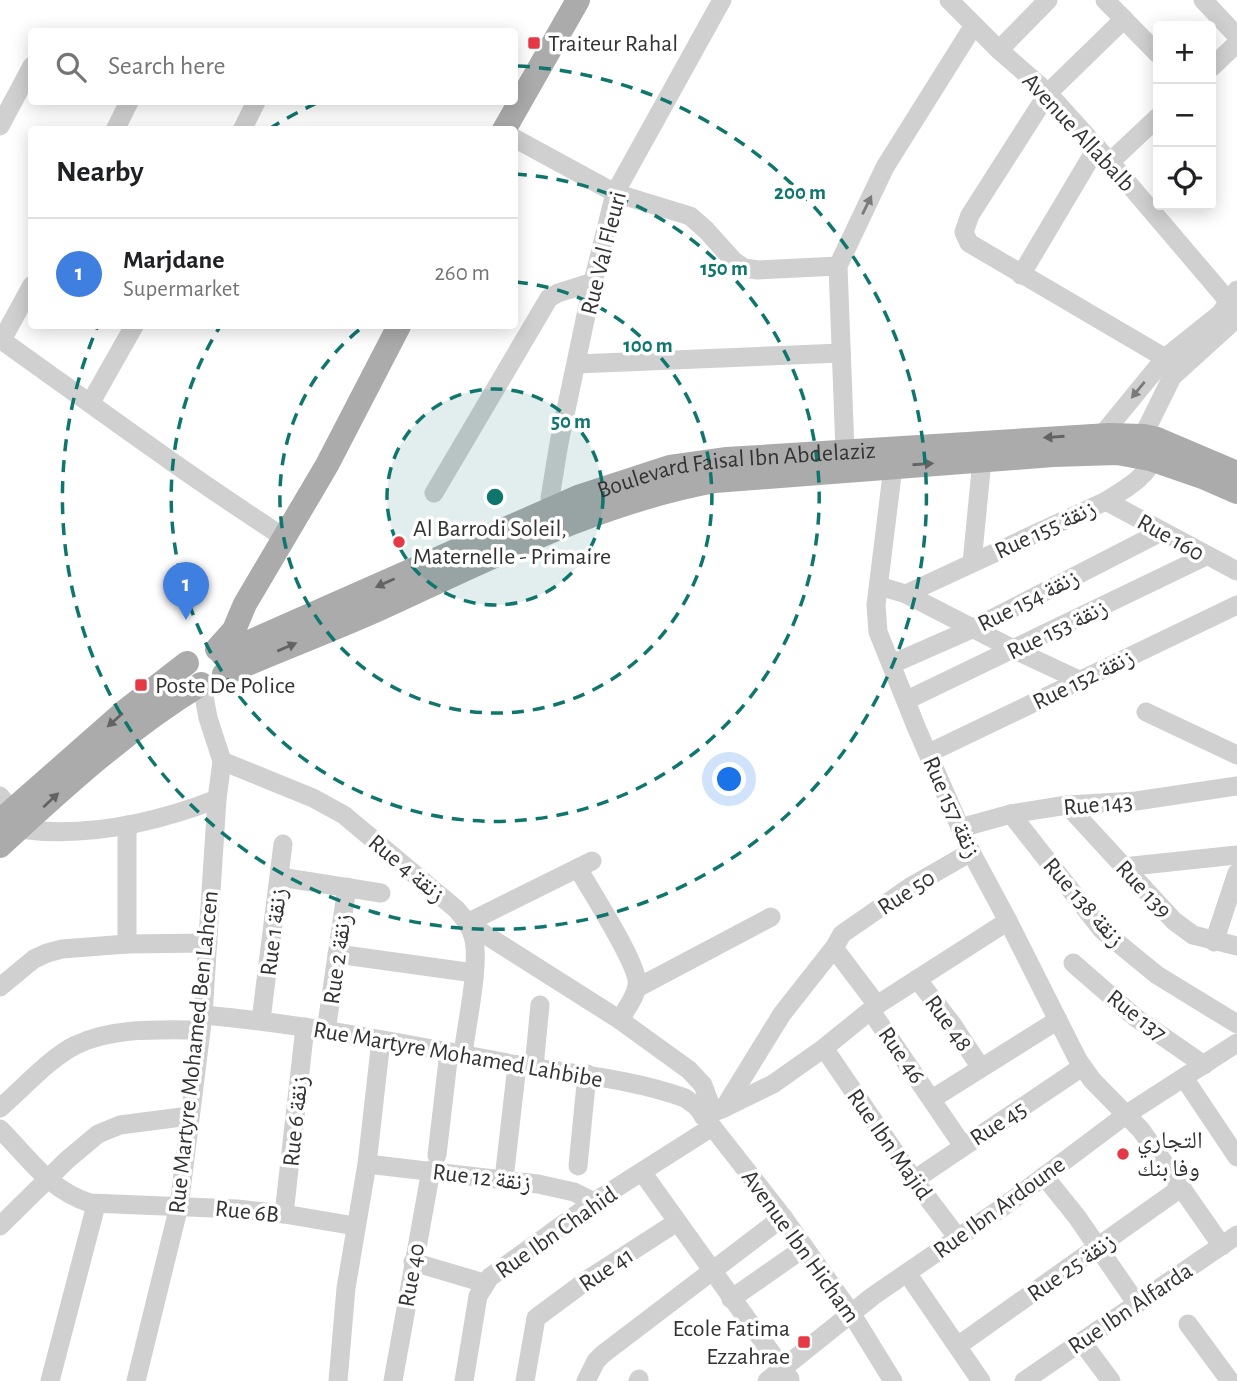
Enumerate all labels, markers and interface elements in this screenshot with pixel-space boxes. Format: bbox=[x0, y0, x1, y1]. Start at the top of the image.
map controls bbox=[1153, 21, 1216, 210]
button: + bbox=[1153, 21, 1216, 84]
search box bbox=[28, 28, 518, 105]
place label: Traiteur Rahal bbox=[548, 32, 678, 56]
marker: Traiteur Rahal bbox=[526, 35, 542, 51]
icon: search bbox=[52, 48, 90, 86]
text: Search here bbox=[108, 53, 226, 79]
street label: Avenue Allabalb bbox=[1018, 69, 1139, 197]
button: − bbox=[1153, 84, 1216, 147]
button: locate bbox=[1153, 147, 1216, 210]
text: Nearby bbox=[56, 157, 144, 187]
text: 200 m bbox=[774, 182, 826, 203]
street label: Rue Val Fleuri bbox=[577, 189, 631, 317]
one-way arrow bbox=[862, 195, 873, 215]
text: Marjdane bbox=[123, 247, 225, 273]
text: 150 m bbox=[700, 258, 748, 279]
text: 1 bbox=[75, 262, 83, 285]
text: 260 m bbox=[434, 262, 490, 285]
text: Supermarket bbox=[123, 278, 240, 301]
text: 100 m bbox=[623, 335, 673, 356]
one-way arrow bbox=[1131, 381, 1146, 399]
text: 50 m bbox=[551, 411, 591, 432]
one-way arrow bbox=[1042, 432, 1064, 443]
street label: Boulevard Faisal Ibn Abdelaziz bbox=[594, 439, 876, 503]
one-way arrow bbox=[912, 459, 934, 470]
centre of rings bbox=[483, 485, 507, 509]
street label: Rue 155 زنقة bbox=[991, 496, 1100, 564]
street label: Rue 160 bbox=[1133, 510, 1208, 566]
place label: Al Barrodi Soleil, Maternelle - Primaire bbox=[413, 517, 611, 569]
marker: Al Barrodi Soleil, Maternelle - Primaire bbox=[391, 534, 407, 550]
pin: 1 bbox=[163, 562, 209, 620]
street label: Rue 154 زنقة bbox=[974, 565, 1083, 637]
one-way arrow bbox=[375, 577, 395, 589]
street label: Rue 153 زنقة bbox=[1004, 595, 1111, 664]
one-way arrow bbox=[277, 641, 297, 653]
street label: Rue 152 زنقة bbox=[1029, 645, 1138, 715]
place label: Poste De Police bbox=[155, 674, 295, 698]
marker: Poste De Police bbox=[133, 677, 149, 693]
one-way arrow bbox=[106, 712, 123, 728]
street label: Rue 157 زنقة bbox=[918, 753, 984, 862]
your location bbox=[712, 762, 746, 796]
street label: Rue 143 bbox=[1062, 790, 1134, 820]
one-way arrow bbox=[42, 793, 59, 809]
street label: Rue 4 زنقة bbox=[364, 830, 449, 907]
street label: Rue 138 زنقة bbox=[1038, 853, 1128, 952]
street label: Rue 139 bbox=[1111, 856, 1176, 923]
street label: Rue 50 bbox=[874, 866, 939, 920]
street label: Rue 1 زنقة bbox=[257, 887, 291, 977]
street label: Rue Martyre Mohamed Ben Lahcen bbox=[165, 889, 223, 1215]
street label: Rue 2 زنقة bbox=[320, 912, 356, 1006]
street label: Rue 137 bbox=[1102, 985, 1171, 1046]
street label: Rue 48 bbox=[920, 991, 976, 1056]
street label: Rue Martyre Mohamed Lahbibe bbox=[311, 1018, 604, 1092]
street label: Rue 46 bbox=[873, 1023, 929, 1088]
street label: Rue 6 زنقة bbox=[279, 1074, 313, 1168]
street label: Rue Ibn Majid bbox=[842, 1085, 936, 1204]
street label: Rue 45 bbox=[966, 1097, 1031, 1151]
place label: التجاري وفا بنك bbox=[1137, 1129, 1203, 1182]
marker: التجاري وفا بنك bbox=[1115, 1146, 1131, 1162]
street label: Rue Ibn Ardoune bbox=[929, 1152, 1070, 1263]
street label: Rue 12 زنقة bbox=[431, 1160, 533, 1196]
street label: Avenue Ibn Hicham bbox=[737, 1166, 864, 1328]
street label: Rue Ibn Chahid bbox=[492, 1182, 621, 1283]
street label: Rue 6B bbox=[214, 1197, 280, 1227]
street label: Rue 25 زنقة bbox=[1023, 1229, 1120, 1307]
street label: Rue 40 bbox=[395, 1241, 429, 1309]
street label: Rue 41 bbox=[575, 1243, 638, 1297]
street label: Rue Ibn Alfarda bbox=[1064, 1259, 1197, 1359]
place label: Ecole Fatima Ezzahrae bbox=[673, 1317, 790, 1369]
marker: Ecole Fatima Ezzahrae bbox=[796, 1334, 812, 1350]

